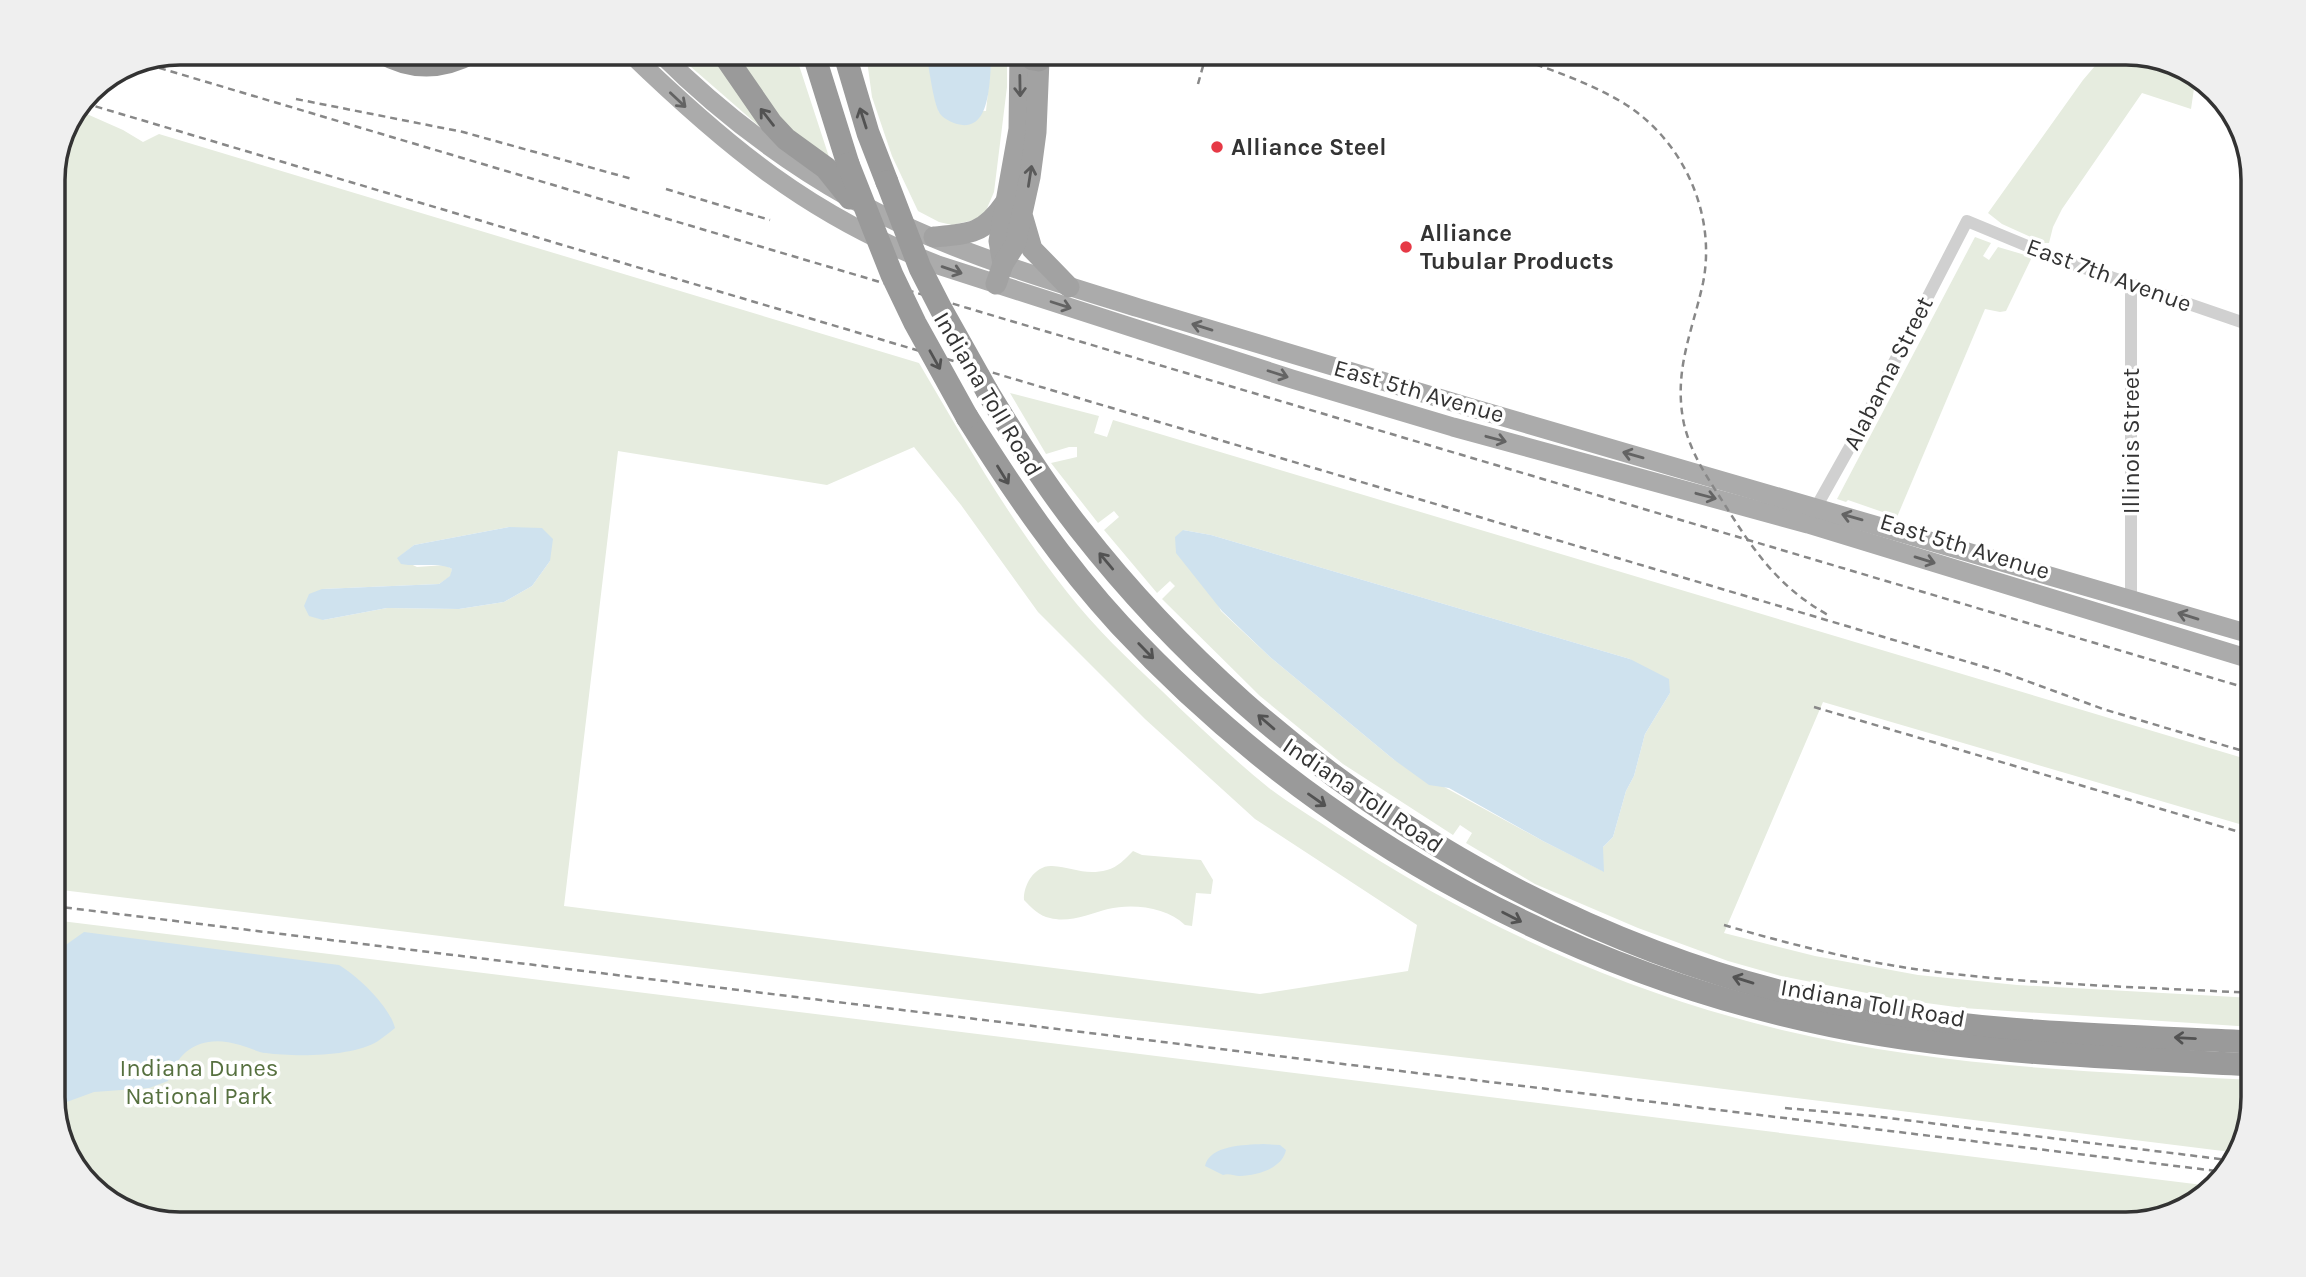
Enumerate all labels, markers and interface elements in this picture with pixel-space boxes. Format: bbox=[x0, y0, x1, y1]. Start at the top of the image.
one-way arrow bbox=[1014, 74, 1027, 97]
one-way arrow bbox=[669, 91, 686, 108]
one-way arrow bbox=[760, 108, 775, 127]
one-way arrow bbox=[856, 108, 868, 130]
place label: Alliance Steel bbox=[1231, 133, 1387, 161]
marker: Alliance Steel bbox=[1209, 139, 1225, 155]
one-way arrow bbox=[1024, 165, 1037, 188]
place label: Alliance Tubular Products bbox=[1420, 219, 1614, 275]
street label: East 7th Avenue bbox=[2023, 232, 2195, 318]
marker: Alliance Tubular Products bbox=[1398, 239, 1414, 255]
one-way arrow bbox=[941, 265, 963, 277]
street label: Alabama Street bbox=[1837, 292, 1939, 454]
one-way arrow bbox=[1049, 300, 1071, 312]
street label: Indiana Toll Road bbox=[928, 307, 1048, 481]
one-way arrow bbox=[1191, 320, 1213, 333]
one-way arrow bbox=[929, 349, 942, 370]
street label: East 5th Avenue bbox=[1331, 353, 1507, 429]
street label: Illinois Street bbox=[2117, 368, 2145, 514]
one-way arrow bbox=[1266, 369, 1288, 381]
one-way arrow bbox=[1484, 433, 1506, 446]
one-way arrow bbox=[1623, 448, 1645, 461]
one-way arrow bbox=[997, 464, 1011, 484]
one-way arrow bbox=[1695, 490, 1717, 503]
street label: East 5th Avenue bbox=[1877, 507, 2053, 585]
one-way arrow bbox=[1842, 509, 1864, 522]
one-way arrow bbox=[1098, 552, 1114, 570]
one-way arrow bbox=[1914, 554, 1936, 567]
one-way arrow bbox=[2177, 608, 2199, 621]
one-way arrow bbox=[1137, 643, 1154, 660]
one-way arrow bbox=[1257, 714, 1275, 730]
street label: Indiana Toll Road bbox=[1278, 731, 1448, 859]
one-way arrow bbox=[1307, 793, 1326, 808]
one-way arrow bbox=[1501, 910, 1522, 924]
one-way arrow bbox=[1732, 973, 1754, 985]
street label: Indiana Toll Road bbox=[1779, 973, 1967, 1033]
one-way arrow bbox=[2174, 1032, 2197, 1045]
park label: Indiana Dunes National Park bbox=[120, 1054, 278, 1110]

